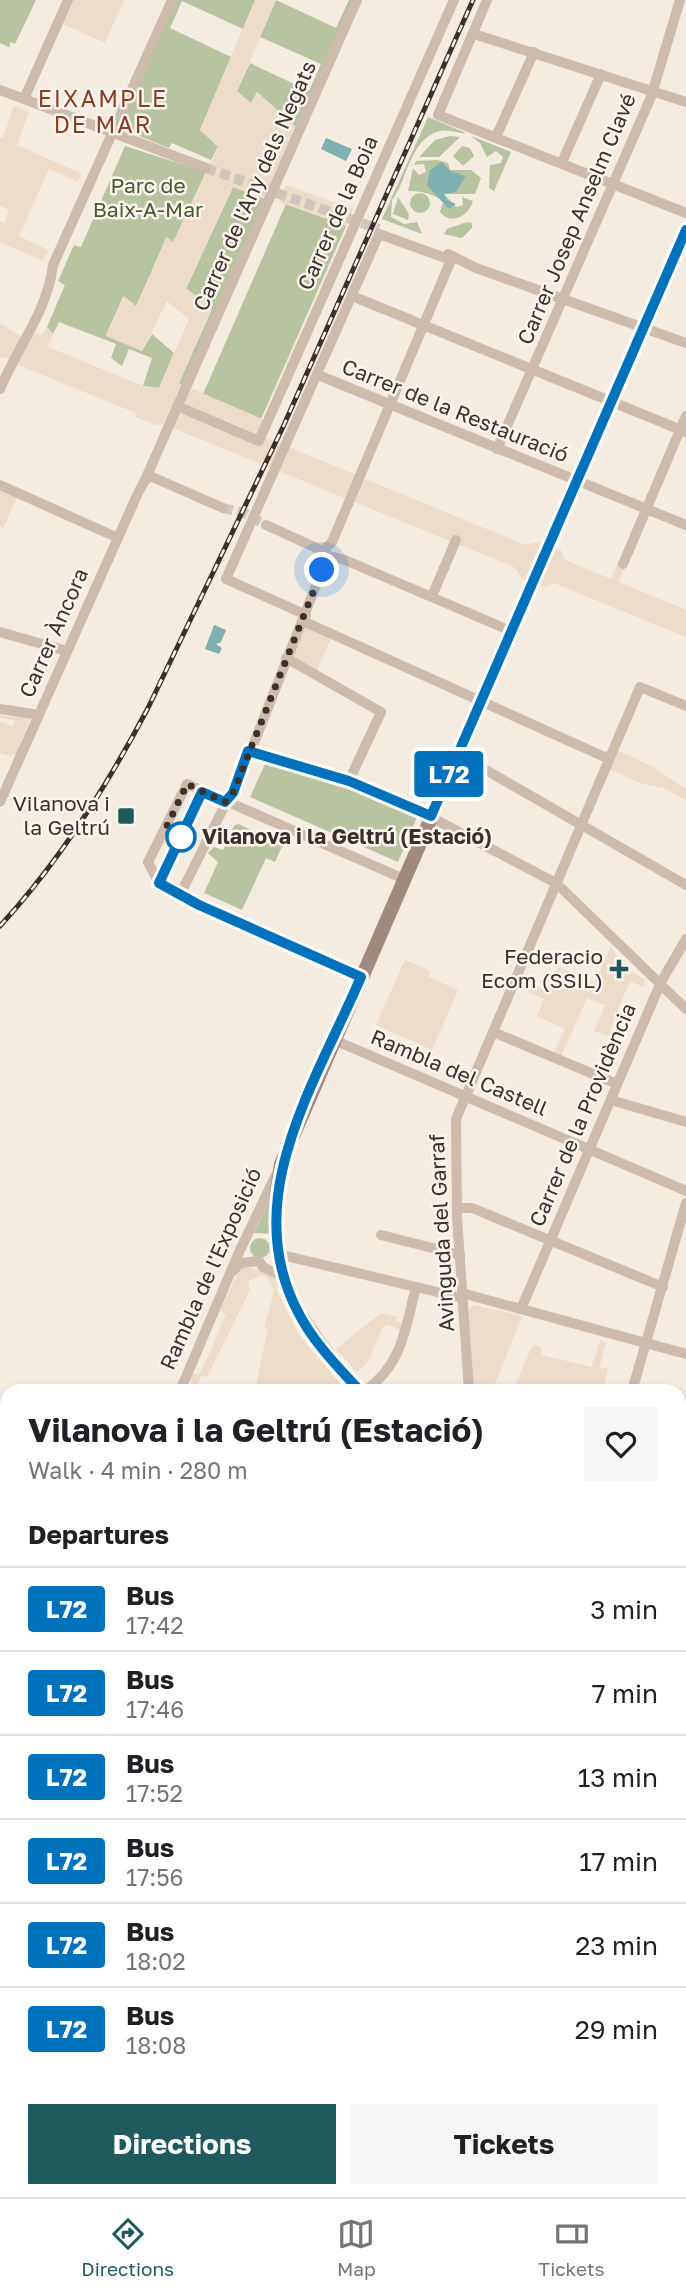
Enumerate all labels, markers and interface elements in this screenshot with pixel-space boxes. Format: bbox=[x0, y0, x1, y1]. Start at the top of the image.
street label: Carrer de l'Any dels Negats bbox=[187, 56, 321, 315]
district label: EIXAMPLE DE MAR bbox=[38, 84, 168, 138]
street label: Carrer Josep Anselm Clavé bbox=[511, 89, 641, 348]
street label: Carrer de la Boia bbox=[291, 131, 383, 294]
park label: Parc de Baix-A-Mar bbox=[93, 172, 203, 222]
street label: Carrer de la Restauració bbox=[338, 353, 572, 467]
your location bbox=[304, 552, 339, 587]
street label: Carrer Àncora bbox=[13, 564, 93, 701]
line badge: L72 bbox=[409, 751, 489, 797]
text: L72 bbox=[428, 759, 470, 788]
place label: Vilanova i la Geltrú bbox=[13, 790, 110, 840]
marker: Vilanova i la Geltrú bbox=[116, 806, 136, 826]
marker: Vilanova i la Geltrú (Estació) bbox=[166, 822, 196, 852]
place label: Vilanova i la Geltrú (Estació) bbox=[202, 823, 492, 849]
place label: Federacio Ecom (SSIL) bbox=[481, 943, 603, 993]
marker: Federacio Ecom (SSIL) bbox=[609, 959, 629, 979]
street label: Carrer de la Providència bbox=[523, 999, 641, 1230]
street label: Rambla del Castell bbox=[367, 1023, 552, 1121]
street label: Avinguda del Garraf bbox=[423, 1133, 459, 1333]
street label: Rambla de l'Exposició bbox=[154, 1164, 266, 1374]
button: heart bbox=[584, 1407, 658, 1481]
text: Vilanova i la Geltrú (Estació) bbox=[28, 1410, 484, 1449]
text: Walk · 4 min · 280 m bbox=[28, 1456, 248, 1484]
text: Departures bbox=[28, 1519, 169, 1550]
text: Bus bbox=[126, 1580, 174, 1611]
text: L72 bbox=[46, 1594, 87, 1623]
text: 3 min bbox=[590, 1594, 658, 1625]
text: 17:42 bbox=[126, 1611, 184, 1639]
text: Bus bbox=[126, 1664, 174, 1695]
text: L72 bbox=[46, 1678, 87, 1707]
text: 7 min bbox=[592, 1678, 658, 1709]
text: 17:46 bbox=[126, 1695, 184, 1723]
text: Bus bbox=[126, 1748, 174, 1779]
text: L72 bbox=[46, 1762, 87, 1791]
text: 13 min bbox=[578, 1762, 658, 1793]
text: 17:52 bbox=[126, 1779, 183, 1807]
text: Bus bbox=[126, 1832, 174, 1863]
text: L72 bbox=[46, 1846, 87, 1875]
text: 17 min bbox=[579, 1846, 658, 1877]
text: 17:56 bbox=[126, 1863, 184, 1891]
text: Bus bbox=[126, 1916, 174, 1947]
text: L72 bbox=[46, 1930, 87, 1959]
text: 23 min bbox=[575, 1930, 658, 1961]
text: 18:02 bbox=[126, 1947, 186, 1975]
text: Bus bbox=[126, 2000, 174, 2031]
text: L72 bbox=[46, 2014, 87, 2043]
text: 29 min bbox=[575, 2014, 658, 2045]
text: 18:08 bbox=[126, 2031, 186, 2059]
button: Directions bbox=[28, 2104, 336, 2184]
button: Tickets bbox=[350, 2104, 658, 2184]
tab: Directions bbox=[81, 2215, 174, 2280]
tab: Map bbox=[337, 2215, 376, 2280]
tab: Tickets bbox=[538, 2215, 605, 2280]

